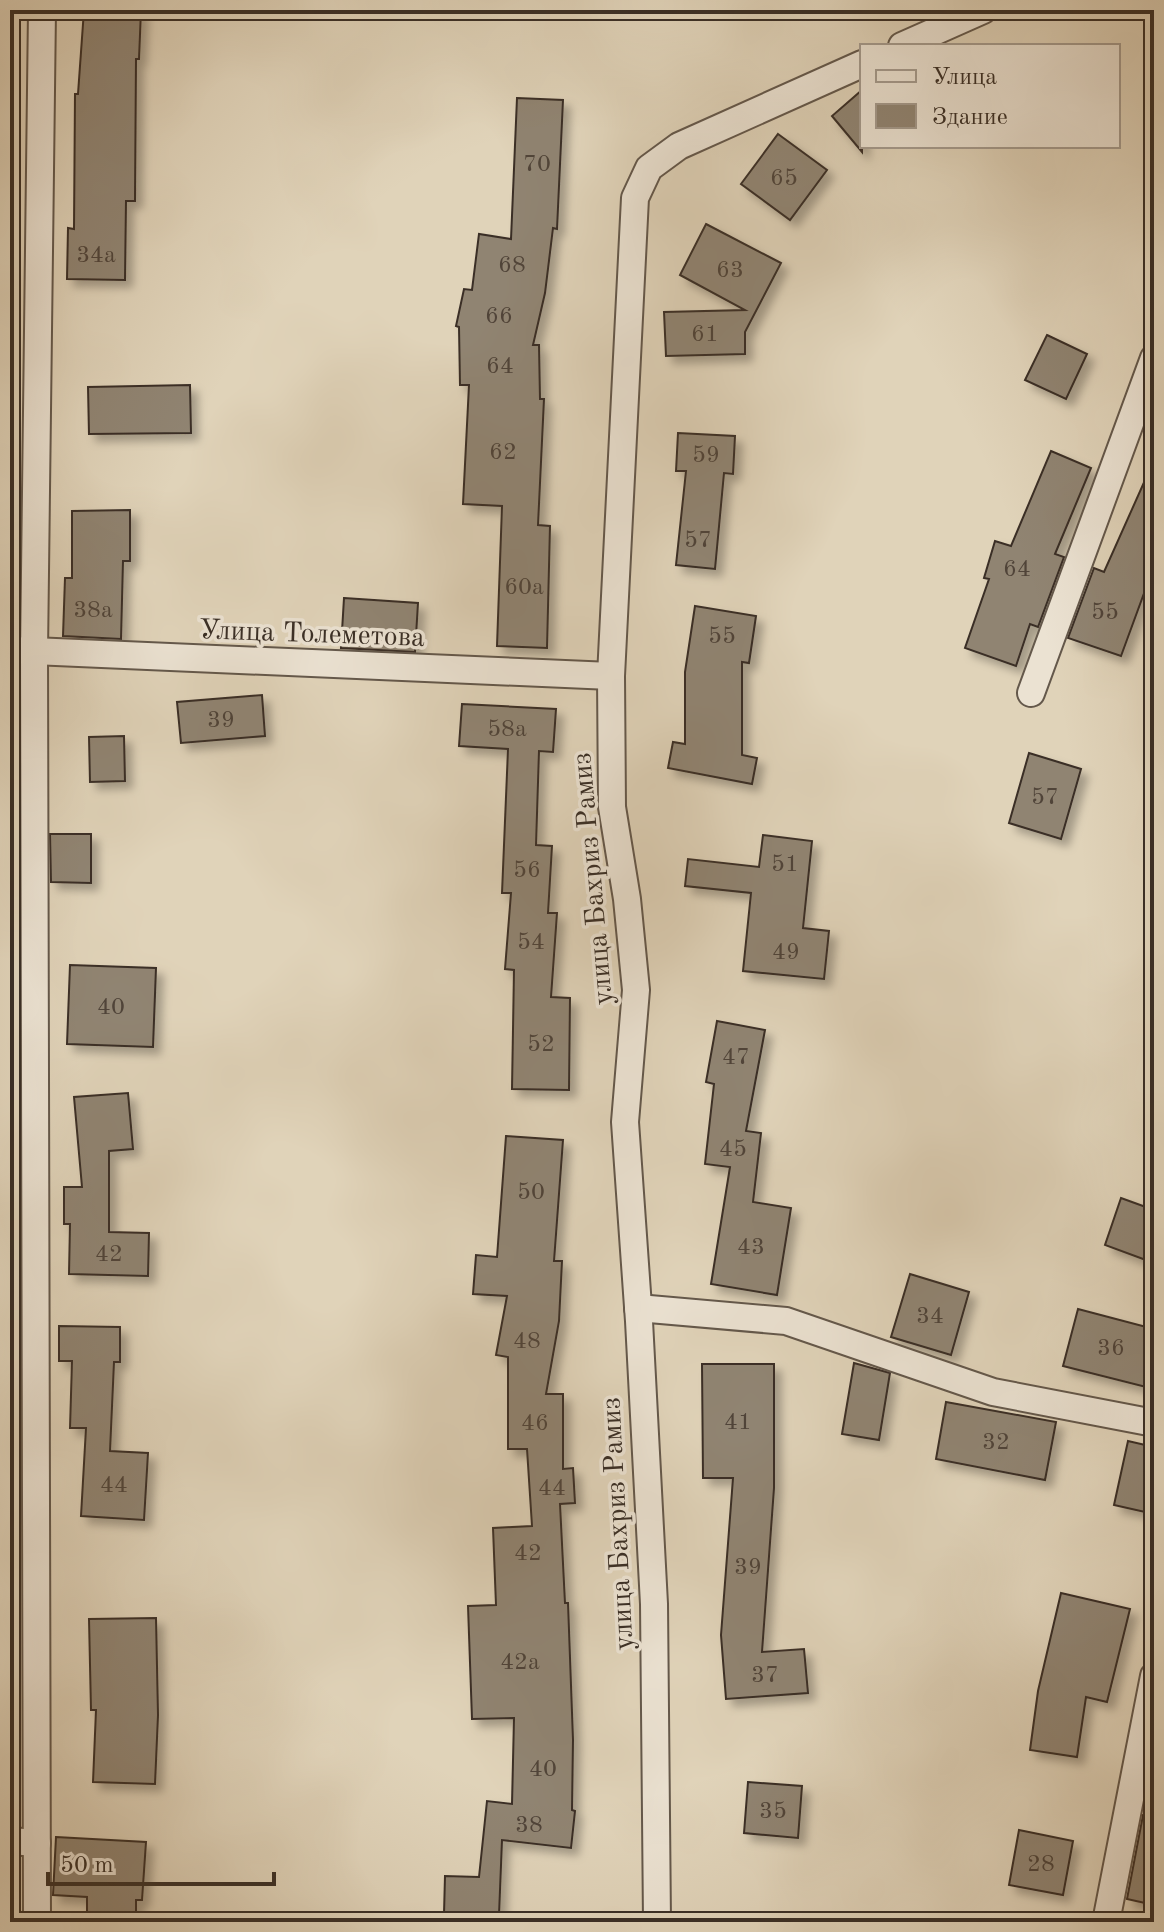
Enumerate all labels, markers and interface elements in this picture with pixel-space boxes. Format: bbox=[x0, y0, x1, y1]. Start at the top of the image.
legend bbox=[860, 44, 1120, 148]
text: Улица bbox=[932, 66, 997, 90]
text: Здание bbox=[932, 106, 1008, 130]
house number: 70 bbox=[523, 153, 551, 177]
house number: 65 bbox=[770, 167, 798, 191]
house number: 34а bbox=[76, 244, 116, 268]
house number: 68 bbox=[498, 254, 526, 278]
house number: 63 bbox=[716, 259, 744, 283]
house number: 66 bbox=[485, 305, 513, 329]
house number: 61 bbox=[691, 323, 719, 347]
house number: 64 bbox=[486, 355, 514, 379]
house number: 62 bbox=[489, 441, 517, 465]
house number: 59 bbox=[692, 444, 720, 468]
house number: 57 bbox=[684, 529, 712, 553]
house number: 64 bbox=[1003, 558, 1031, 582]
house number: 60а bbox=[504, 576, 544, 600]
house number: 38а bbox=[73, 599, 113, 623]
house number: 55 bbox=[1091, 601, 1119, 625]
street label: Улица Толеметова bbox=[198, 617, 426, 653]
house number: 55 bbox=[708, 625, 736, 649]
house number: 39 bbox=[207, 709, 235, 733]
house number: 58а bbox=[487, 718, 527, 742]
street label: улица Бахриз Рамиз bbox=[569, 751, 619, 1006]
house number: 57 bbox=[1031, 786, 1059, 810]
house number: 51 bbox=[771, 853, 799, 877]
house number: 56 bbox=[513, 859, 541, 883]
house number: 54 bbox=[517, 931, 545, 955]
house number: 49 bbox=[772, 941, 800, 965]
house number: 40 bbox=[97, 996, 125, 1020]
house number: 52 bbox=[527, 1033, 555, 1057]
house number: 47 bbox=[722, 1046, 750, 1070]
house number: 45 bbox=[719, 1138, 747, 1162]
house number: 50 bbox=[517, 1181, 545, 1205]
house number: 43 bbox=[737, 1236, 765, 1260]
house number: 42 bbox=[95, 1243, 123, 1267]
house number: 34 bbox=[916, 1305, 944, 1329]
house number: 48 bbox=[513, 1330, 541, 1354]
house number: 36 bbox=[1097, 1337, 1125, 1361]
street label: улица Бахриз Рамиз bbox=[598, 1397, 640, 1651]
house number: 41 bbox=[724, 1411, 752, 1435]
house number: 46 bbox=[521, 1412, 549, 1436]
house number: 32 bbox=[982, 1431, 1010, 1455]
house number: 44 bbox=[100, 1474, 128, 1498]
house number: 44 bbox=[538, 1477, 566, 1501]
house number: 42 bbox=[514, 1542, 542, 1566]
house number: 39 bbox=[734, 1556, 762, 1580]
house number: 42а bbox=[500, 1651, 540, 1675]
house number: 37 bbox=[751, 1664, 779, 1688]
house number: 40 bbox=[529, 1758, 557, 1782]
house number: 35 bbox=[759, 1800, 787, 1824]
house number: 38 bbox=[515, 1814, 543, 1838]
scale bar bbox=[48, 1836, 274, 1886]
house number: 28 bbox=[1027, 1853, 1055, 1877]
text: 50 m bbox=[60, 1854, 114, 1878]

